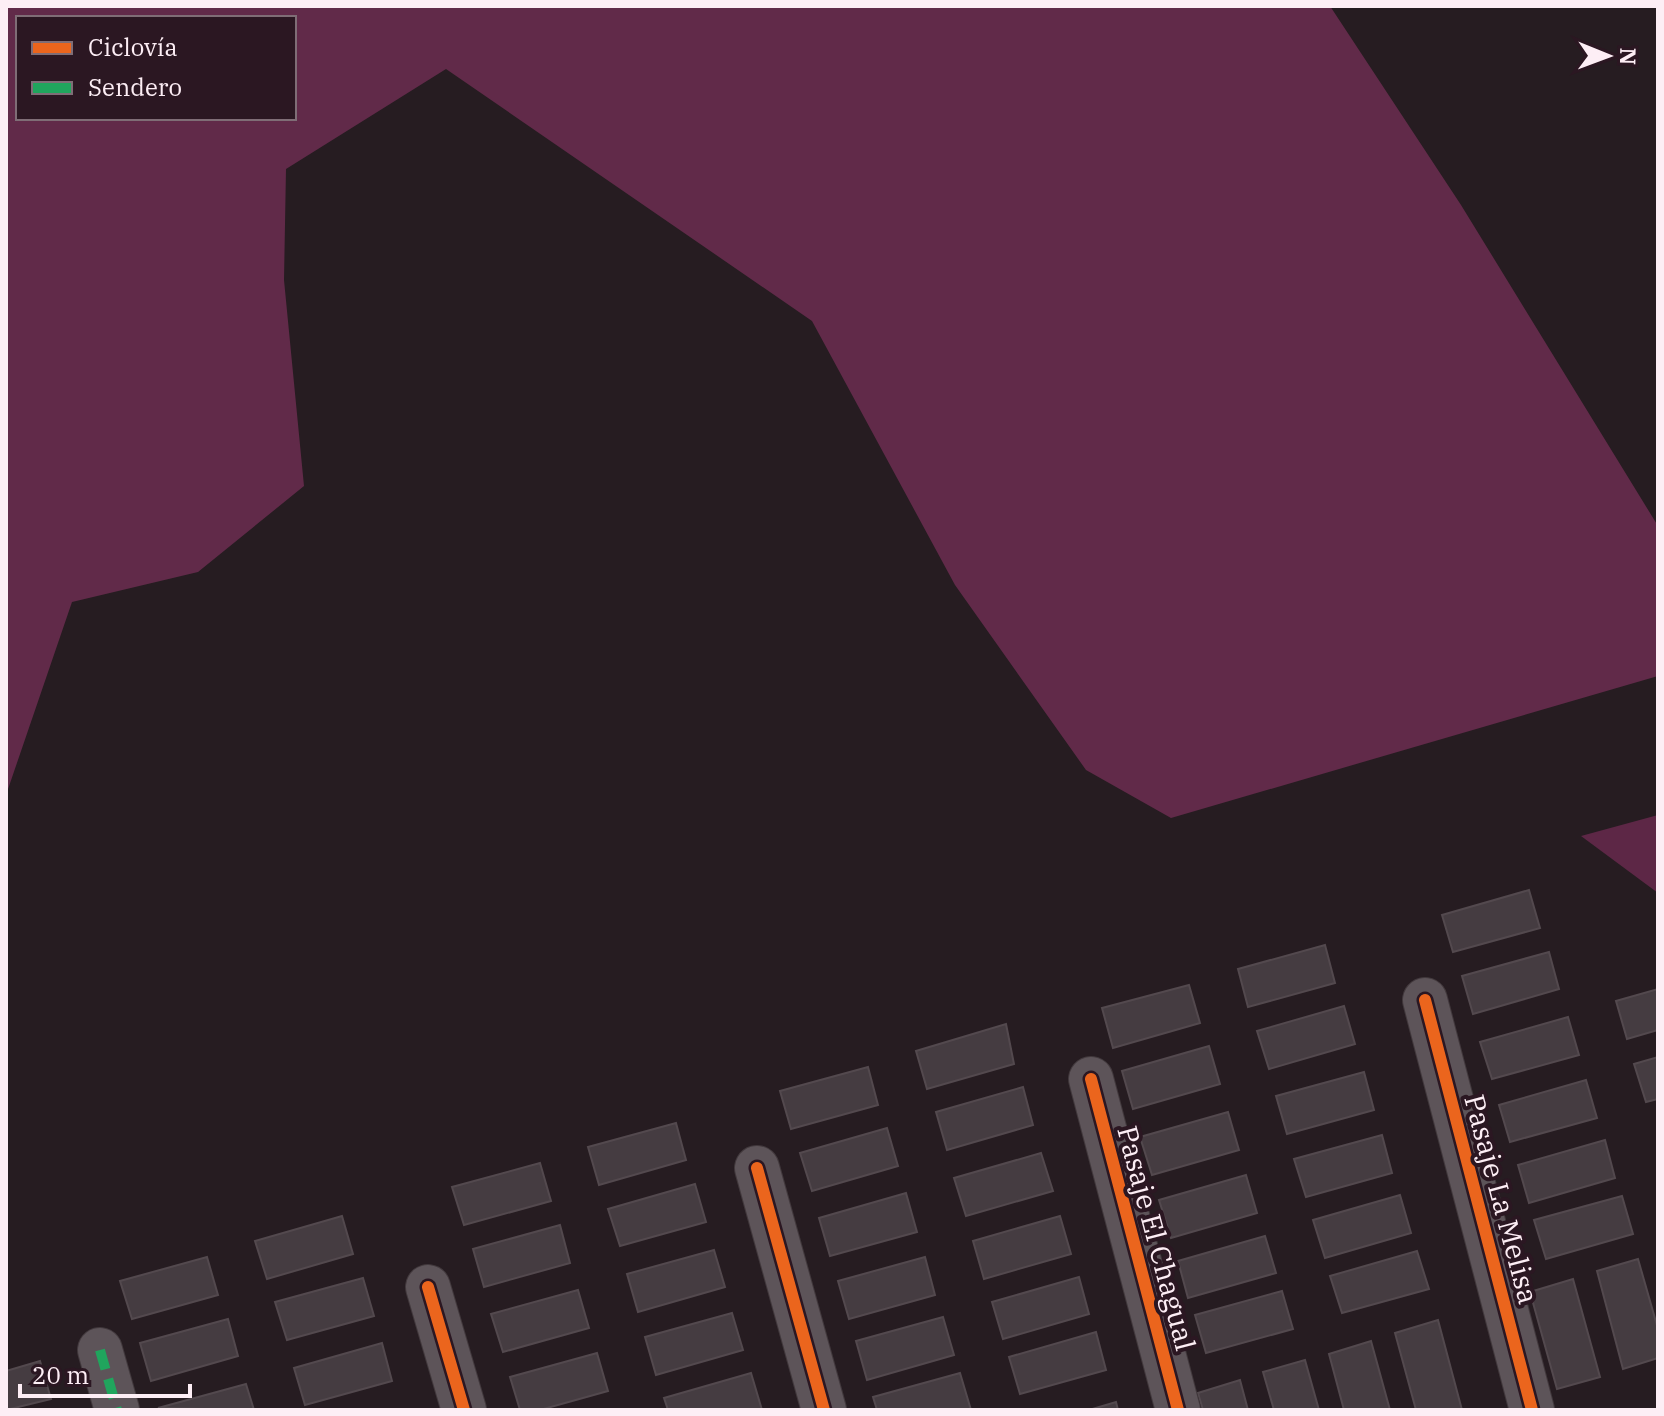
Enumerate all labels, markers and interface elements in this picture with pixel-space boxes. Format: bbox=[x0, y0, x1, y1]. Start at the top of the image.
legend bbox=[16, 16, 296, 120]
north arrow bbox=[1568, 16, 1648, 96]
text: Ciclovía bbox=[88, 31, 178, 63]
text: N bbox=[1614, 47, 1643, 65]
text: Sendero bbox=[88, 71, 182, 103]
street label: Pasaje La Melisa bbox=[1456, 1090, 1548, 1308]
street label: Pasaje El Chagual bbox=[1109, 1122, 1205, 1354]
scale bar bbox=[20, 1348, 190, 1398]
text: 20 m bbox=[32, 1359, 89, 1391]

